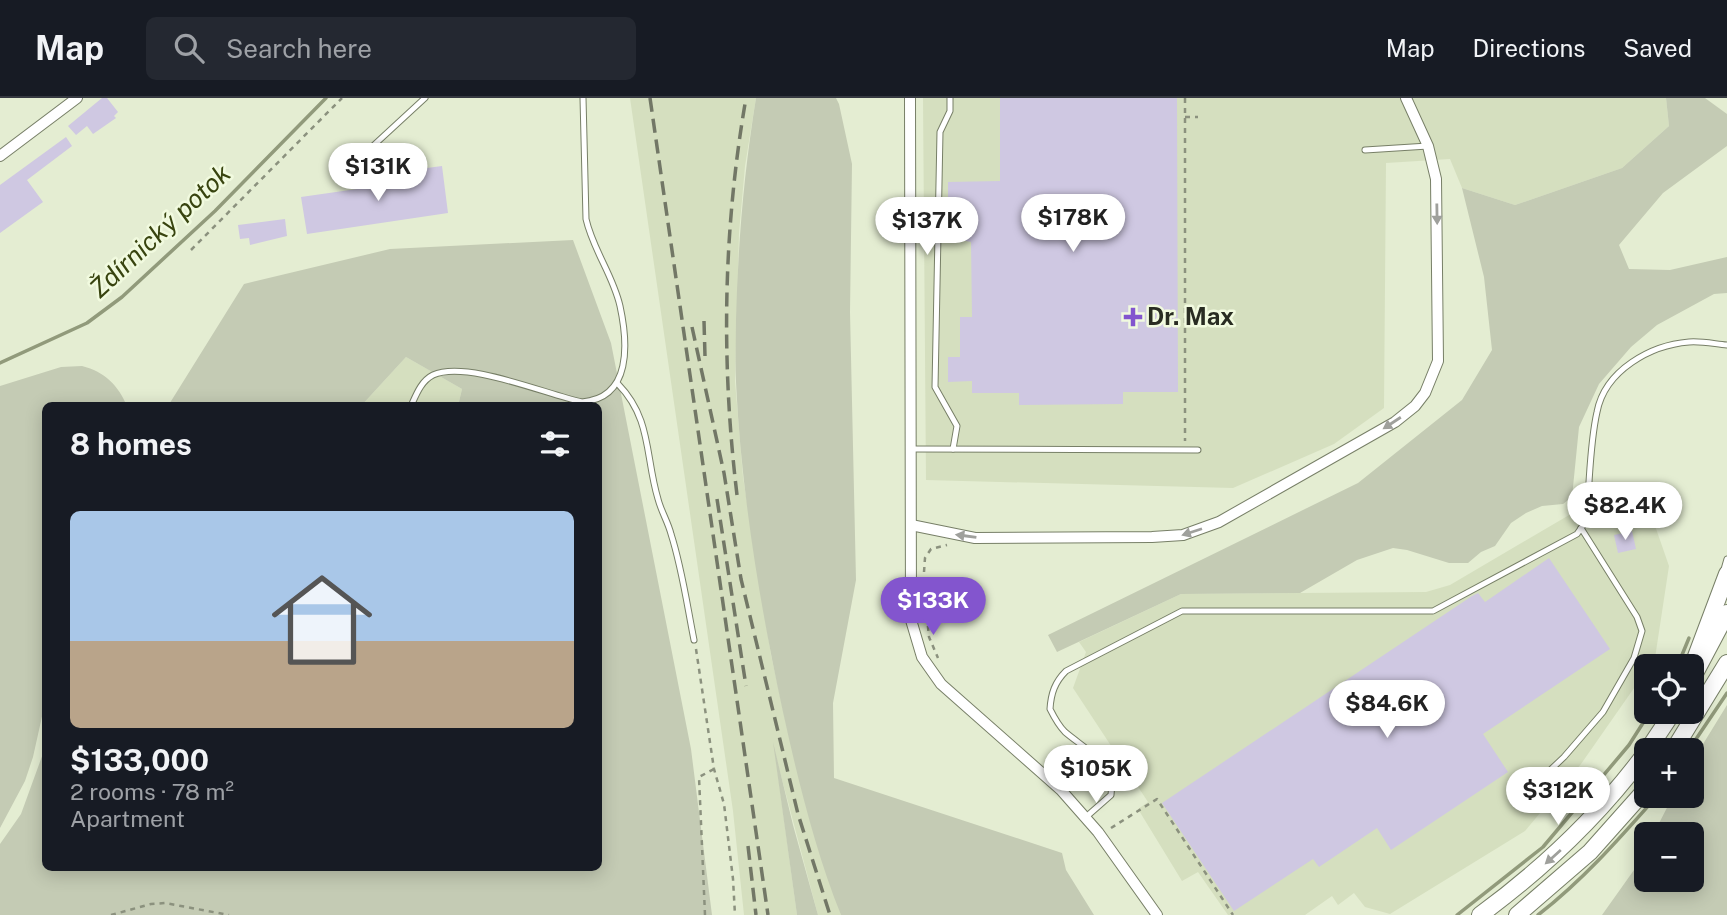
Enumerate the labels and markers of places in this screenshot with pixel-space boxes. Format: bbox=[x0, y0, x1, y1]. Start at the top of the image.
pin: $131K bbox=[329, 144, 427, 203]
pin: $178K bbox=[1024, 194, 1122, 254]
pin: $137K bbox=[878, 198, 976, 257]
place label: Dr. Max bbox=[1147, 302, 1234, 330]
marker: Dr. Max bbox=[1125, 309, 1141, 325]
pin: $82.4K bbox=[1568, 482, 1682, 542]
pin: $133K bbox=[884, 578, 982, 637]
pin: $84.6K bbox=[1330, 680, 1444, 740]
pin: $105K bbox=[1047, 746, 1145, 805]
pin: $312K bbox=[1509, 768, 1607, 827]

